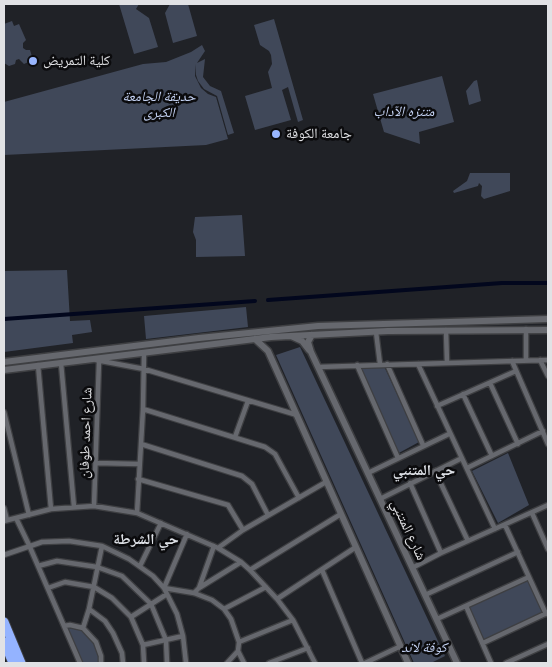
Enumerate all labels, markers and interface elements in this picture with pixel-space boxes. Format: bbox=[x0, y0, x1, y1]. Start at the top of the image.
place label: كلية التمريض bbox=[43, 53, 110, 69]
marker: كلية التمريض bbox=[27, 55, 39, 67]
park label: حديقة الجامعة الكبرى bbox=[122, 89, 196, 121]
park label: متنزه الآداب bbox=[374, 104, 434, 120]
place label: جامعة الكوفة bbox=[286, 126, 352, 142]
marker: جامعة الكوفة bbox=[270, 128, 282, 140]
street label: شارع احمد طوفان bbox=[76, 387, 96, 479]
district label: حي المتنبي bbox=[393, 462, 455, 480]
street label: شارع المتنبي bbox=[387, 497, 429, 563]
district label: حي الشرطة bbox=[113, 531, 179, 549]
park label: كوفة لاند bbox=[401, 640, 447, 656]

